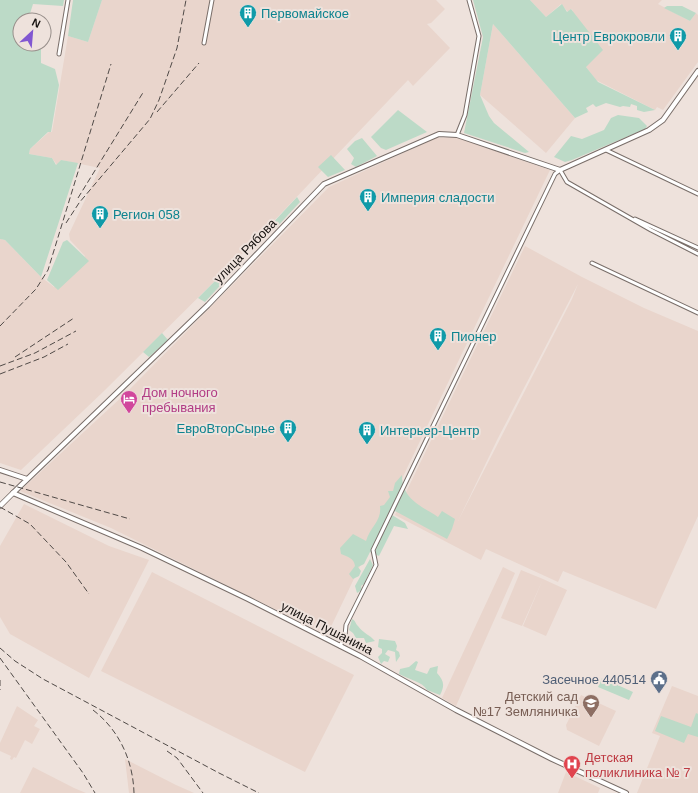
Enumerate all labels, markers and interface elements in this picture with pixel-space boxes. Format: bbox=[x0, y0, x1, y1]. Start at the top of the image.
building icon: Первомайское bbox=[238, 3, 258, 28]
place label: Первомайское bbox=[261, 6, 349, 21]
north arrow bbox=[12, 12, 52, 52]
text: N bbox=[30, 16, 43, 30]
building icon: Центр Еврокровли bbox=[668, 26, 688, 51]
place label: Центр Еврокровли bbox=[553, 29, 665, 44]
building icon: Империя сладости bbox=[358, 187, 378, 212]
place label: Империя сладости bbox=[381, 190, 495, 205]
building icon: Регион 058 bbox=[90, 204, 110, 229]
place label: Регион 058 bbox=[113, 207, 180, 222]
street label: улица Рябова bbox=[211, 215, 280, 286]
building icon: Пионер bbox=[428, 326, 448, 351]
place label: Пионер bbox=[451, 329, 496, 344]
place label: Дом ночного пребывания bbox=[142, 385, 218, 415]
hotel icon: Дом ночного пребывания bbox=[119, 389, 139, 414]
building icon: ЕвроВторСырье bbox=[278, 418, 298, 443]
building icon: Интерьер-Центр bbox=[357, 420, 377, 445]
place label: ЕвроВторСырье bbox=[176, 421, 275, 436]
place label: Интерьер-Центр bbox=[380, 423, 480, 438]
street label: улица Пушанина bbox=[278, 598, 376, 658]
public building icon: Засечное 440514 bbox=[649, 669, 669, 694]
place label: Засечное 440514 bbox=[542, 672, 646, 687]
place label: Детский сад №17 Земляничка bbox=[473, 689, 579, 719]
school or university icon: Детский сад №17 Земляничка bbox=[581, 693, 601, 718]
place label: Детская поликлиника № 7 bbox=[585, 750, 691, 780]
hospital icon: Детская поликлиника № 7 bbox=[562, 754, 582, 779]

